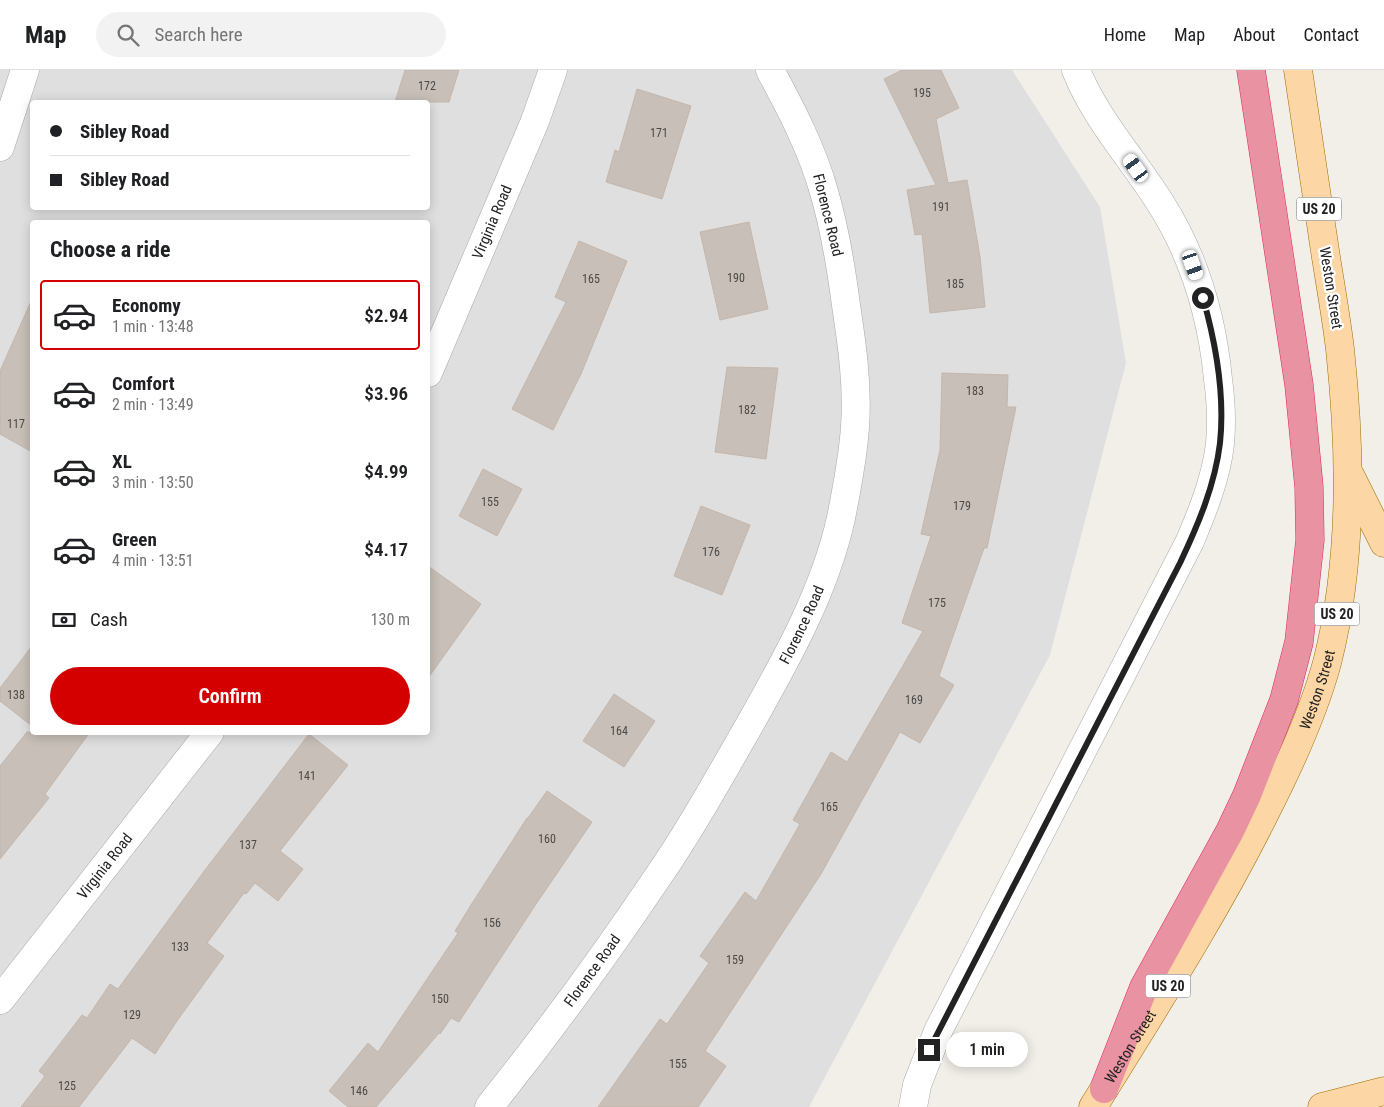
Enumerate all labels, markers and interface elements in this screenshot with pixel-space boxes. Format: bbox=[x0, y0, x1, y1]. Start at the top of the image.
search box bbox=[96, 12, 446, 57]
text: Map bbox=[25, 21, 66, 49]
icon: search bbox=[114, 21, 142, 49]
text: Search here bbox=[154, 23, 243, 46]
text: Home bbox=[1104, 24, 1146, 45]
text: Map bbox=[1174, 24, 1205, 45]
text: About bbox=[1233, 24, 1275, 45]
text: Contact bbox=[1303, 24, 1359, 45]
house number: 172 bbox=[418, 79, 436, 93]
house number: 195 bbox=[913, 86, 931, 100]
text: Sibley Road bbox=[80, 120, 169, 143]
house number: 171 bbox=[650, 126, 668, 140]
car bbox=[1121, 151, 1150, 185]
text: Sibley Road bbox=[80, 168, 169, 191]
street label: Florence Road bbox=[809, 172, 847, 258]
street label: Virginia Road bbox=[468, 182, 516, 262]
road number: US 20 bbox=[1296, 198, 1342, 220]
house number: 191 bbox=[932, 200, 950, 214]
text: Choose a ride bbox=[50, 237, 171, 262]
street label: Weston Street bbox=[1316, 246, 1346, 330]
car bbox=[1181, 248, 1204, 282]
house number: 190 bbox=[727, 271, 745, 285]
house number: 165 bbox=[582, 272, 600, 286]
house number: 185 bbox=[946, 277, 964, 291]
route start bbox=[1192, 287, 1214, 309]
icon: car bbox=[52, 293, 97, 338]
text: Economy bbox=[112, 294, 181, 317]
text: $2.94 bbox=[364, 304, 408, 327]
text: 1 min · 13:48 bbox=[112, 317, 194, 336]
icon: car bbox=[52, 371, 97, 416]
text: Comfort bbox=[112, 372, 175, 395]
text: $3.96 bbox=[364, 382, 408, 405]
house number: 183 bbox=[966, 384, 984, 398]
text: 2 min · 13:49 bbox=[112, 395, 194, 414]
house number: 182 bbox=[738, 403, 756, 417]
house number: 117 bbox=[7, 417, 25, 431]
icon: car bbox=[52, 449, 97, 494]
text: XL bbox=[112, 450, 132, 473]
text: $4.99 bbox=[364, 460, 408, 483]
text: 3 min · 13:50 bbox=[112, 473, 194, 492]
house number: 155 bbox=[481, 495, 499, 509]
house number: 179 bbox=[953, 499, 971, 513]
icon: car bbox=[52, 527, 97, 572]
text: Green bbox=[112, 528, 157, 551]
text: $4.17 bbox=[364, 538, 408, 561]
house number: 176 bbox=[702, 545, 720, 559]
text: 4 min · 13:51 bbox=[112, 551, 194, 570]
street label: Florence Road bbox=[776, 583, 828, 667]
house number: 175 bbox=[928, 596, 946, 610]
road number: US 20 bbox=[1314, 602, 1360, 626]
icon: cash bbox=[50, 606, 78, 634]
text: Cash bbox=[90, 608, 128, 631]
text: 130 m bbox=[371, 610, 410, 629]
street label: Weston Street bbox=[1296, 648, 1339, 732]
button: Confirm bbox=[50, 667, 410, 725]
house number: 138 bbox=[7, 688, 25, 702]
house number: 169 bbox=[905, 693, 923, 707]
house number: 164 bbox=[610, 724, 628, 738]
house number: 141 bbox=[298, 769, 316, 783]
house number: 165 bbox=[820, 800, 838, 814]
street label: Virginia Road bbox=[74, 830, 136, 903]
house number: 160 bbox=[538, 832, 556, 846]
house number: 137 bbox=[239, 838, 257, 852]
house number: 156 bbox=[483, 916, 501, 930]
street label: Florence Road bbox=[560, 931, 624, 1010]
house number: 133 bbox=[171, 940, 189, 954]
house number: 159 bbox=[726, 953, 744, 967]
road number: US 20 bbox=[1146, 974, 1190, 998]
house number: 150 bbox=[431, 992, 449, 1006]
street label: Weston Street bbox=[1101, 1007, 1160, 1087]
house number: 129 bbox=[123, 1008, 141, 1022]
callout: 1 min bbox=[946, 1032, 1029, 1068]
route end bbox=[918, 1039, 940, 1061]
text: 1 min bbox=[969, 1040, 1005, 1059]
house number: 155 bbox=[669, 1057, 687, 1071]
house number: 125 bbox=[58, 1079, 76, 1093]
house number: 146 bbox=[350, 1084, 368, 1098]

